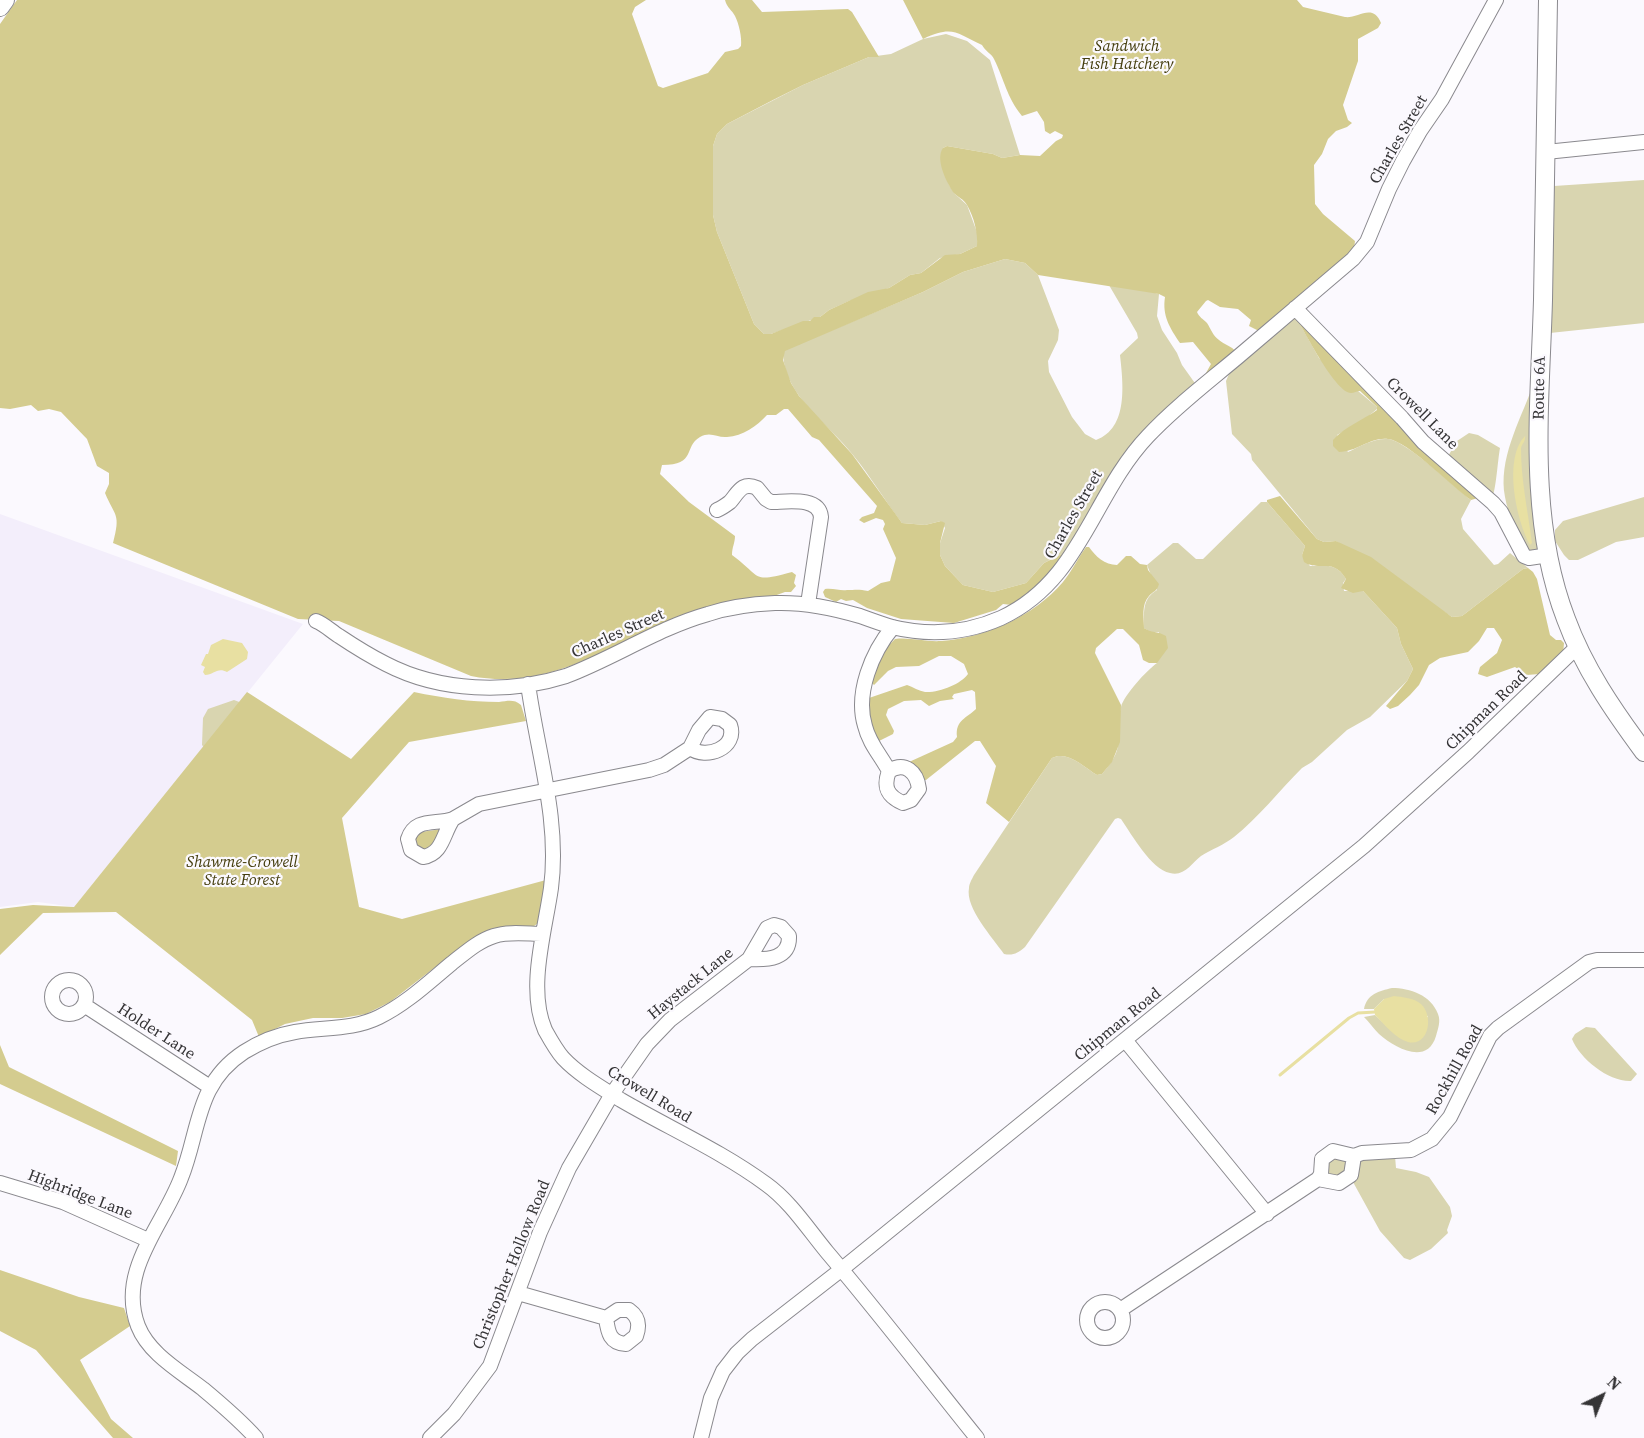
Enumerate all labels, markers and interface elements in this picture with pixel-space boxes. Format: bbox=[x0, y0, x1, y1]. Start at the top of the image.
park label: Sandwich Fish Hatchery bbox=[1081, 37, 1173, 75]
street label: Charles Street bbox=[1366, 92, 1432, 188]
street label: Route 6A bbox=[1530, 356, 1550, 420]
street label: Crowell Lane bbox=[1382, 374, 1462, 454]
street label: Charles Street bbox=[1041, 467, 1107, 563]
street label: Charles Street bbox=[569, 605, 667, 663]
street label: Chipman Road bbox=[1442, 667, 1532, 755]
park label: Shawme-Crowell State Forest bbox=[186, 853, 298, 891]
street label: Haystack Lane bbox=[644, 944, 738, 1024]
street label: Chipman Road bbox=[1071, 984, 1165, 1066]
street label: Holder Lane bbox=[114, 1000, 198, 1064]
street label: Rockhill Road bbox=[1423, 1022, 1487, 1118]
street label: Crowell Road bbox=[603, 1062, 695, 1128]
street label: Highridge Lane bbox=[25, 1166, 135, 1224]
street label: Christopher Hollow Road bbox=[469, 1178, 555, 1352]
north arrow bbox=[1572, 1366, 1632, 1426]
text: N bbox=[1603, 1371, 1626, 1395]

